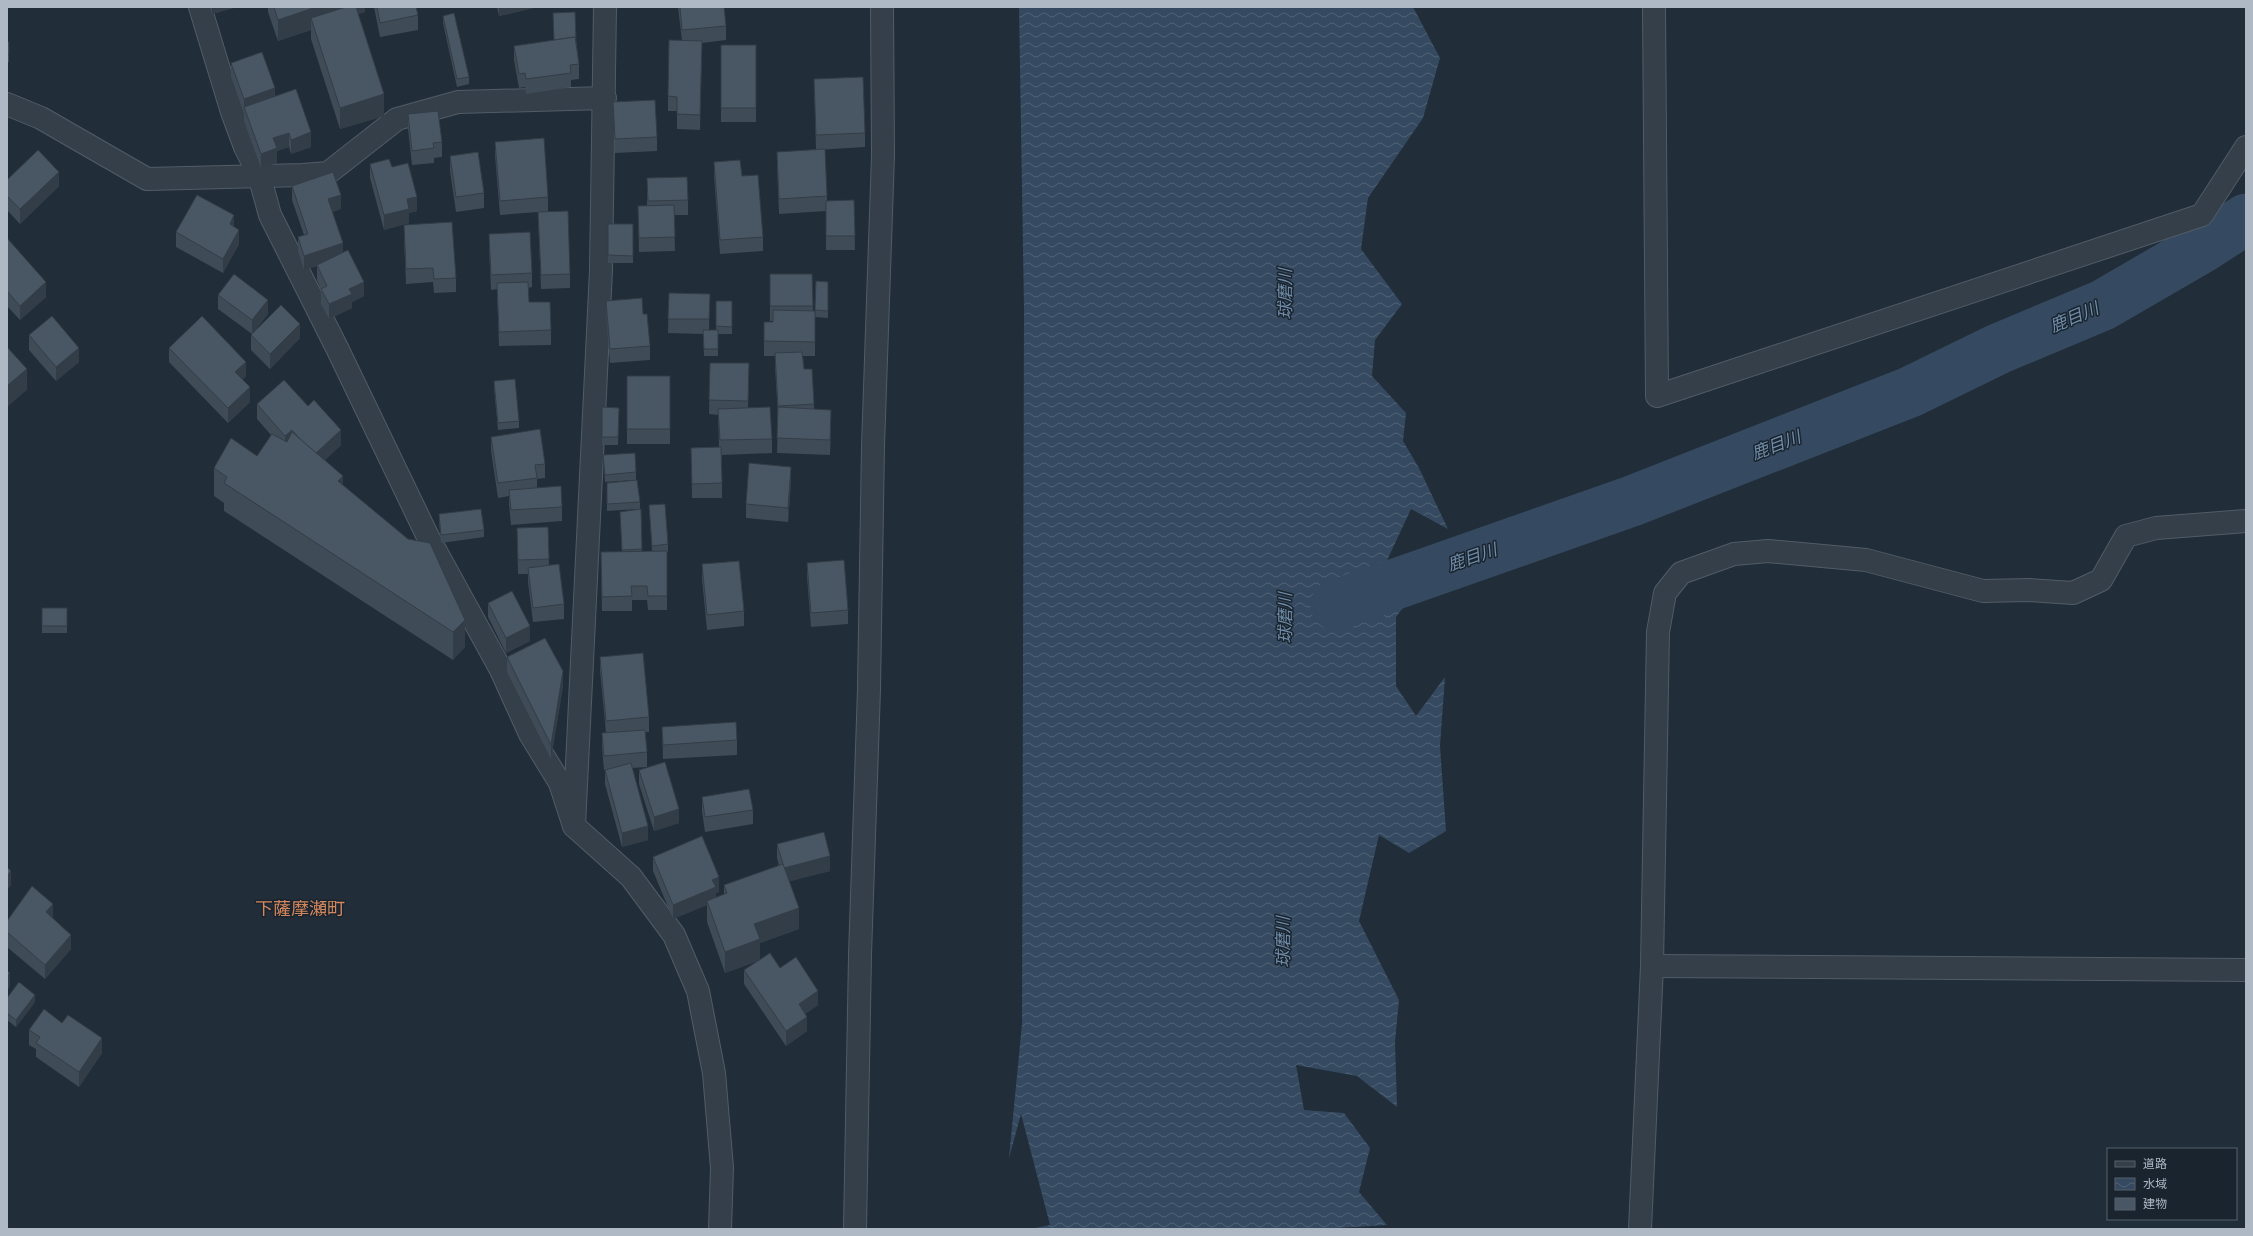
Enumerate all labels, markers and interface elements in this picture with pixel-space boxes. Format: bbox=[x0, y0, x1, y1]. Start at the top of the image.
water label: 球磨川 bbox=[1276, 267, 1294, 320]
water label: 鹿目川 bbox=[2047, 298, 2103, 335]
water label: 鹿目川 bbox=[1749, 427, 1805, 463]
water label: 鹿目川 bbox=[1445, 540, 1501, 574]
water label: 球磨川 bbox=[1276, 591, 1294, 644]
district label: 下薩摩瀬町 bbox=[255, 900, 345, 919]
water label: 球磨川 bbox=[1274, 915, 1292, 968]
legend bbox=[2107, 1148, 2237, 1220]
text: 道路 bbox=[2143, 1157, 2167, 1170]
text: 水域 bbox=[2143, 1178, 2167, 1190]
text: 建物 bbox=[2143, 1197, 2167, 1210]

